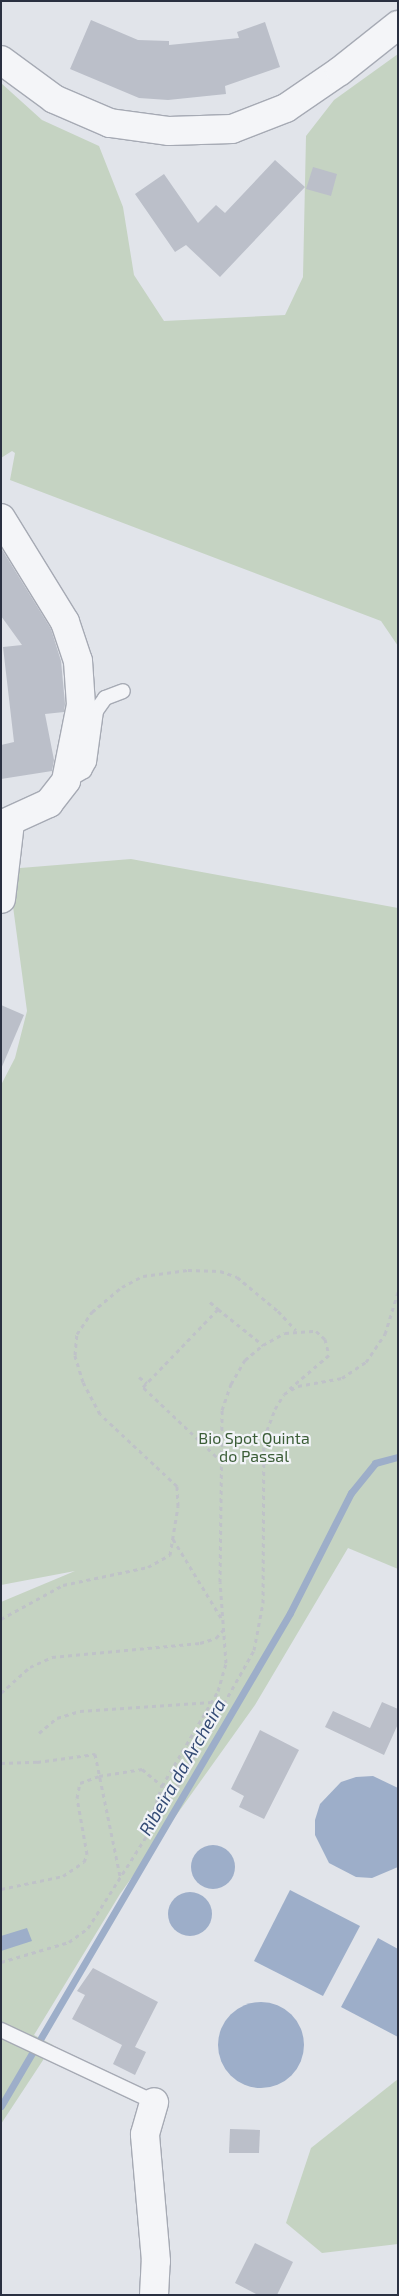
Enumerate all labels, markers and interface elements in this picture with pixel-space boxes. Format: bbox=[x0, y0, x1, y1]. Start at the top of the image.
park label: Bio Spot Quinta do Passal bbox=[198, 1428, 310, 1466]
water label: Ribeira da Archeira bbox=[134, 1695, 230, 1839]

